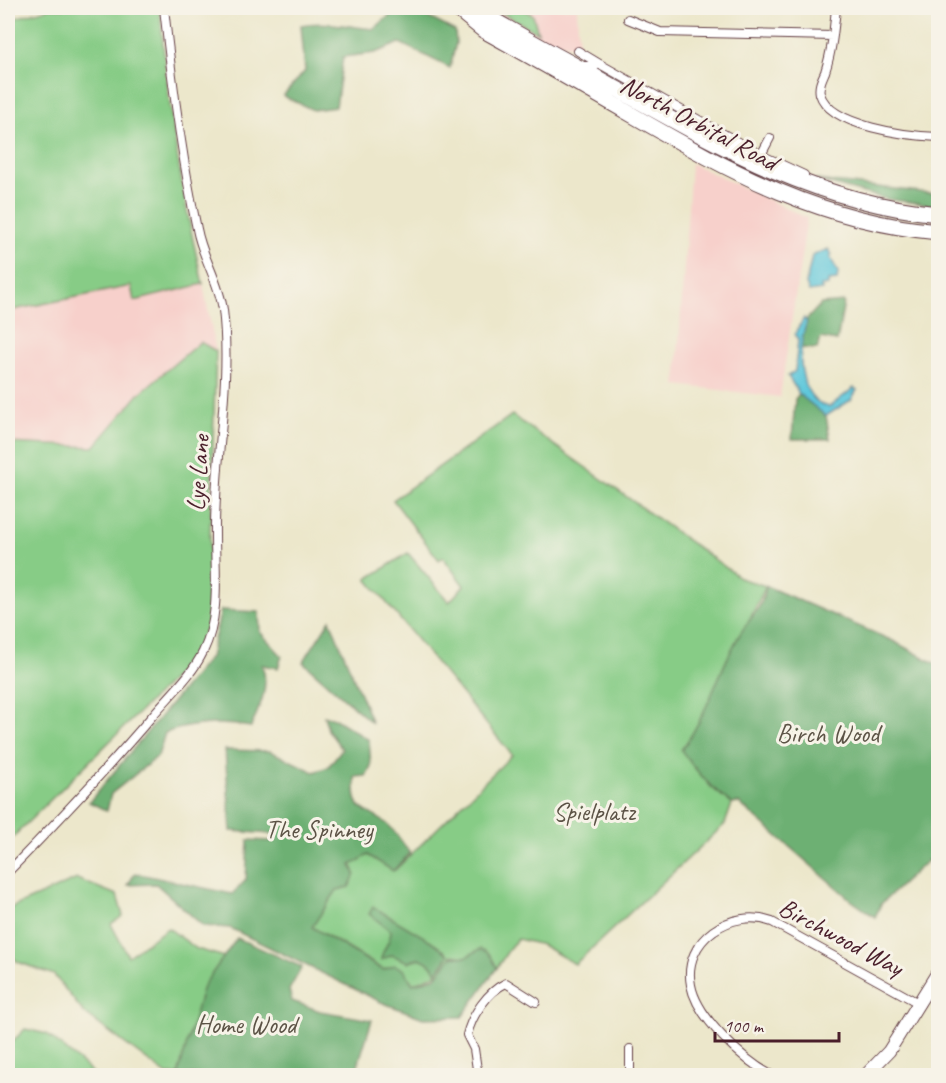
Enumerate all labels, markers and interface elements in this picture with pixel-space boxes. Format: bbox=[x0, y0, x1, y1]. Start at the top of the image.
street label: North Orbital Road bbox=[615, 68, 787, 180]
street label: Lye Lane bbox=[179, 432, 217, 512]
park label: Birch Wood bbox=[777, 717, 883, 750]
park label: Spielplatz bbox=[553, 795, 637, 828]
park label: The Spinney bbox=[265, 813, 375, 846]
street label: Birchwood Way bbox=[773, 890, 911, 985]
scale bar bbox=[715, 1005, 840, 1043]
park label: Home Wood bbox=[196, 1008, 300, 1041]
text: 100 m bbox=[724, 1015, 765, 1037]

